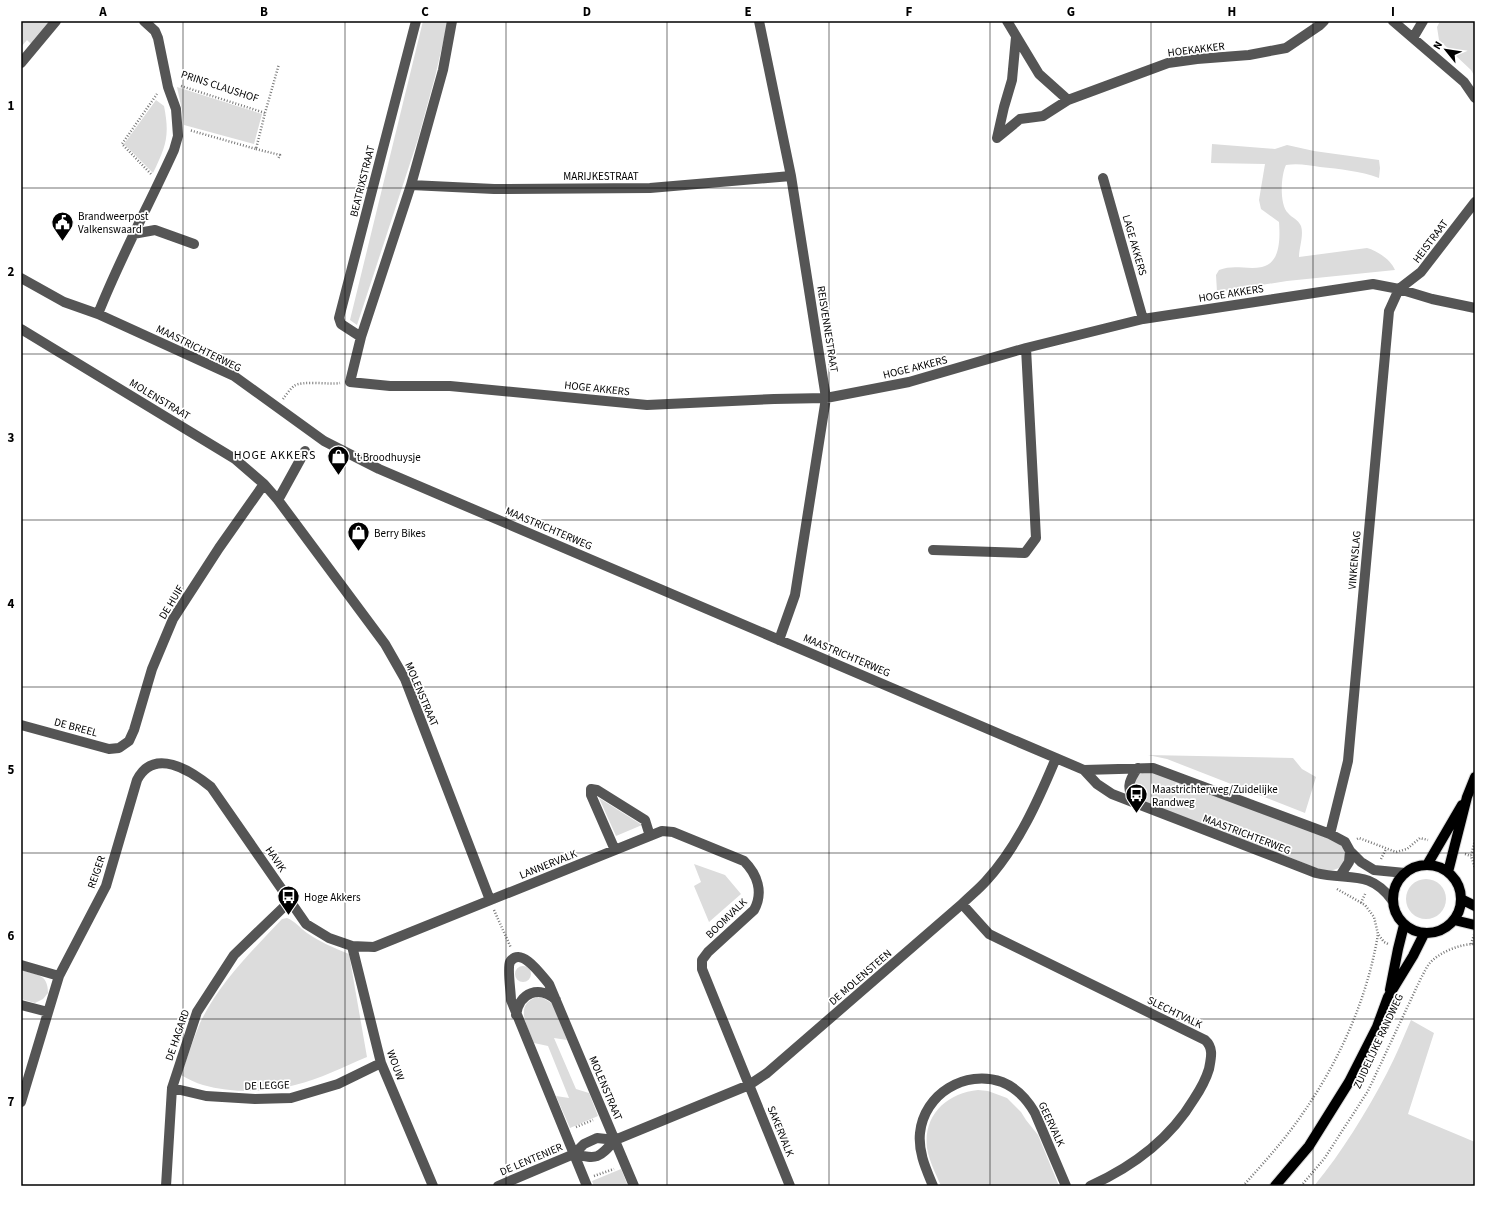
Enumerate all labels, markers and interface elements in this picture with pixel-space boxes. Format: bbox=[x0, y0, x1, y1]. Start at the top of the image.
text: A bbox=[98, 3, 107, 21]
text: B bbox=[260, 3, 268, 21]
text: C bbox=[421, 3, 429, 21]
text: D bbox=[583, 3, 591, 21]
text: E bbox=[744, 3, 752, 21]
text: F bbox=[906, 3, 913, 21]
text: G bbox=[1067, 3, 1075, 21]
text: H bbox=[1228, 3, 1236, 21]
text: I bbox=[1391, 3, 1395, 21]
north arrow bbox=[1426, 30, 1466, 70]
text: N bbox=[1429, 38, 1446, 52]
street label: HOEKAKKER bbox=[1167, 39, 1225, 60]
street label: PRINS CLAUSHOF bbox=[179, 67, 261, 106]
text: 1 bbox=[8, 97, 15, 115]
street label: BEATRIXSTRAAT bbox=[346, 144, 379, 218]
street label: MARIJKESTRAAT bbox=[563, 169, 639, 184]
public building icon: Brandweerpost Valkenswaard bbox=[49, 209, 75, 242]
place label: Brandweerpost Valkenswaard bbox=[78, 209, 149, 237]
street label: LAGE AKKERS bbox=[1119, 213, 1150, 277]
street label: HEISTRAAT bbox=[1409, 216, 1452, 266]
text: 2 bbox=[8, 263, 15, 281]
street label: HOGE AKKERS bbox=[1197, 281, 1265, 306]
street label: REISVENNESTRAAT bbox=[813, 285, 842, 373]
street label: MAASTRICHTERWEG bbox=[154, 321, 244, 376]
street label: HOGE AKKERS bbox=[881, 352, 949, 383]
street label: MOLENSTRAAT bbox=[127, 375, 193, 424]
street label: HOGE AKKERS bbox=[563, 378, 631, 399]
text: 3 bbox=[8, 429, 15, 447]
shop icon: 't Broodhuysje bbox=[326, 444, 352, 477]
district label: HOGE AKKERS bbox=[234, 447, 316, 464]
place label: 't Broodhuysje bbox=[354, 450, 421, 465]
street label: MAASTRICHTERWEG bbox=[503, 503, 595, 554]
shop icon: Berry Bikes bbox=[346, 520, 372, 553]
place label: Berry Bikes bbox=[374, 526, 426, 541]
street label: VINKENSLAG bbox=[1344, 530, 1365, 590]
street label: DE HUIF bbox=[155, 582, 188, 622]
text: 4 bbox=[8, 595, 15, 613]
street label: MAASTRICHTERWEG bbox=[801, 630, 893, 681]
street label: MOLENSTRAAT bbox=[401, 660, 442, 729]
street label: DE BREEL bbox=[52, 714, 100, 741]
text: 5 bbox=[8, 761, 15, 779]
bus stop icon: Maastrichterweg/Zuidelijke Randweg bbox=[1124, 782, 1150, 815]
place label: Maastrichterweg/Zuidelijke Randweg bbox=[1152, 782, 1278, 810]
street label: MAASTRICHTERWEG bbox=[1201, 811, 1293, 858]
street label: HAVIK bbox=[262, 844, 290, 876]
street label: LANNERVALK bbox=[517, 846, 580, 883]
street label: REIGER bbox=[84, 854, 109, 891]
bus stop icon: Hoge Akkers bbox=[275, 884, 301, 917]
place label: Hoge Akkers bbox=[304, 890, 361, 905]
street label: BOOMVALK bbox=[702, 894, 751, 942]
text: 6 bbox=[8, 927, 15, 945]
street label: DE MOLENSTEEN bbox=[826, 946, 895, 1009]
street label: ZUIDELIJKE RANDWEG bbox=[1350, 991, 1407, 1091]
street label: SLECHTVALK bbox=[1145, 993, 1205, 1033]
street label: DE HAGARD bbox=[162, 1007, 193, 1063]
street label: WOUW bbox=[383, 1048, 408, 1083]
street label: MOLENSTRAAT bbox=[585, 1054, 626, 1123]
street label: DE LEGGE bbox=[244, 1077, 290, 1094]
text: 7 bbox=[8, 1093, 15, 1111]
street label: GEERVALK bbox=[1035, 1099, 1069, 1150]
street label: SAKERVALK bbox=[764, 1104, 798, 1159]
street label: DE LENTENIER bbox=[498, 1140, 565, 1179]

